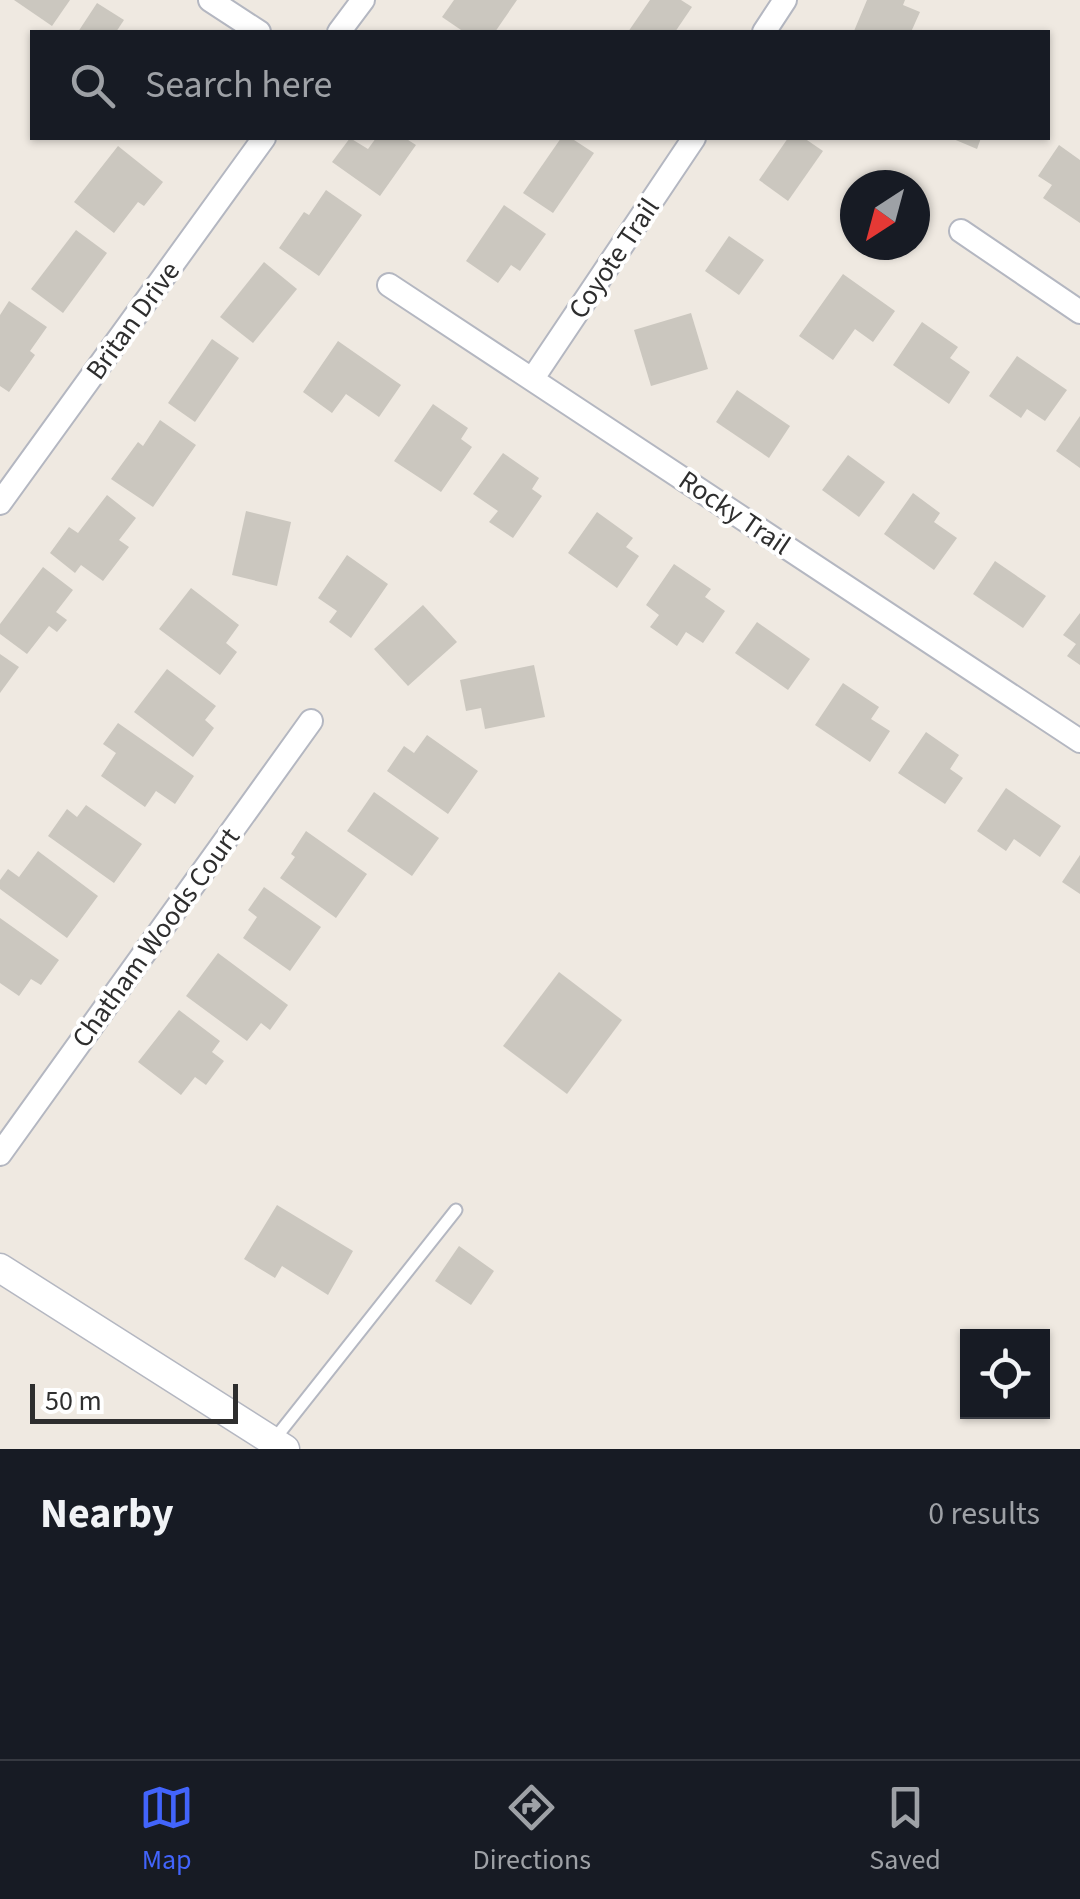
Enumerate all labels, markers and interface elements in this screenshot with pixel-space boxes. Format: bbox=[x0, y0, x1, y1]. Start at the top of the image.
search box bbox=[30, 30, 1050, 140]
icon: search bbox=[65, 58, 120, 113]
text: Search here bbox=[145, 58, 332, 112]
north arrow bbox=[840, 170, 930, 260]
street label: Coyote Trail bbox=[559, 190, 669, 327]
street label: Britan Drive bbox=[76, 253, 189, 388]
street label: Rocky Trail bbox=[671, 461, 798, 565]
street label: Chatham Woods Court bbox=[62, 819, 250, 1056]
map controls bbox=[960, 1329, 1050, 1419]
button: locate bbox=[960, 1329, 1050, 1419]
scale bar bbox=[30, 1379, 238, 1424]
text: 50 m bbox=[45, 1381, 102, 1421]
text: Nearby bbox=[40, 1484, 174, 1544]
text: 0 results bbox=[928, 1491, 1040, 1537]
tab: Map bbox=[139, 1780, 194, 1880]
tab: Directions bbox=[473, 1780, 591, 1880]
tab: Saved bbox=[869, 1780, 941, 1880]

